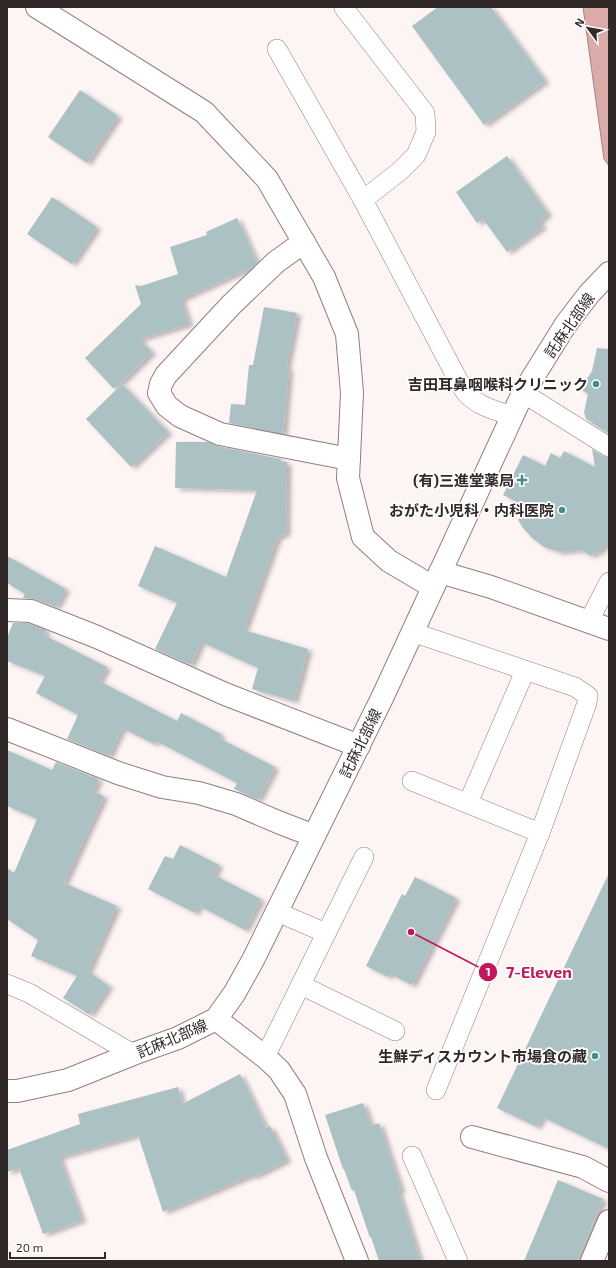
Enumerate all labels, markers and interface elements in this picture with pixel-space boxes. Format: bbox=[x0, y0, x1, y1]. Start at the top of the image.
north arrow bbox=[568, 8, 608, 48]
text: N bbox=[571, 16, 587, 29]
street label: 託麻北部線 bbox=[540, 289, 598, 361]
place label: 吉田耳鼻咽喉科クリニック bbox=[408, 375, 588, 393]
marker: 吉田耳鼻咽喉科クリニック bbox=[591, 379, 601, 389]
place label: (有)三進堂薬局 bbox=[413, 471, 514, 489]
marker: (有)三進堂薬局 bbox=[517, 475, 527, 485]
place label: おがた小児科・内科医院 bbox=[389, 501, 554, 519]
marker: おがた小児科・内科医院 bbox=[557, 505, 567, 515]
street label: 託麻北部線 bbox=[335, 705, 385, 781]
callout: 7-Eleven bbox=[478, 958, 580, 986]
text: 7-Eleven bbox=[506, 962, 572, 981]
text: 1 bbox=[485, 964, 491, 978]
street label: 託麻北部線 bbox=[134, 1015, 210, 1061]
place label: 生鮮ディスカウント市場食の藏 bbox=[378, 1047, 587, 1065]
marker: 生鮮ディスカウント市場食の藏 bbox=[590, 1051, 600, 1061]
scale bar bbox=[10, 1234, 105, 1260]
text: 20 m bbox=[16, 1240, 43, 1254]

